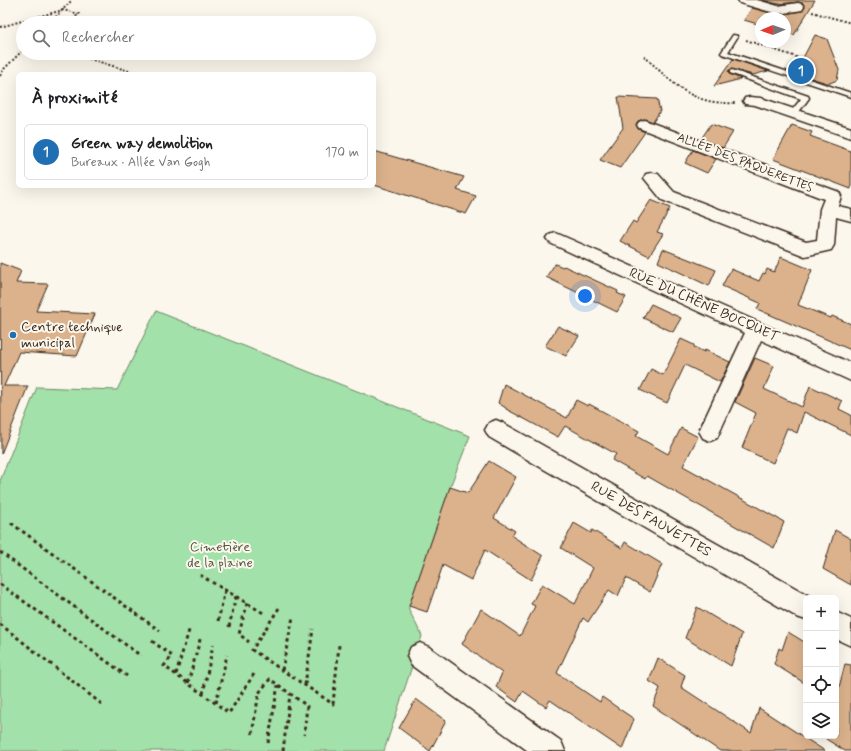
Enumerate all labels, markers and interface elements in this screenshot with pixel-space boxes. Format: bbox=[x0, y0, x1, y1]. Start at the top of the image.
north arrow bbox=[755, 12, 791, 48]
search box bbox=[16, 16, 376, 60]
icon: search bbox=[30, 27, 52, 49]
text: Rechercher bbox=[62, 28, 135, 48]
pin: 1 bbox=[788, 56, 814, 86]
text: À proximité bbox=[32, 87, 117, 109]
street label: ALLÉE DES PAQUERETTES bbox=[675, 130, 815, 196]
text: Green way demolition bbox=[71, 134, 213, 154]
text: 1 bbox=[43, 144, 49, 161]
text: 170 m bbox=[325, 144, 359, 161]
text: Bureaux · Allée Van Gogh bbox=[71, 154, 210, 171]
street label: RUE DU CHÊNE BOCQUET bbox=[626, 264, 782, 346]
your location bbox=[575, 286, 595, 306]
place label: Centre technique municipal bbox=[21, 318, 123, 352]
marker: Centre technique municipal bbox=[8, 330, 18, 340]
street label: RUE DES FAUVETTES bbox=[588, 477, 715, 561]
park label: Cimetière de la plaine bbox=[187, 538, 253, 572]
map controls bbox=[803, 595, 839, 739]
button: + bbox=[803, 595, 839, 631]
button: − bbox=[803, 631, 839, 667]
button: locate bbox=[803, 667, 839, 703]
button: layers bbox=[803, 703, 839, 739]

